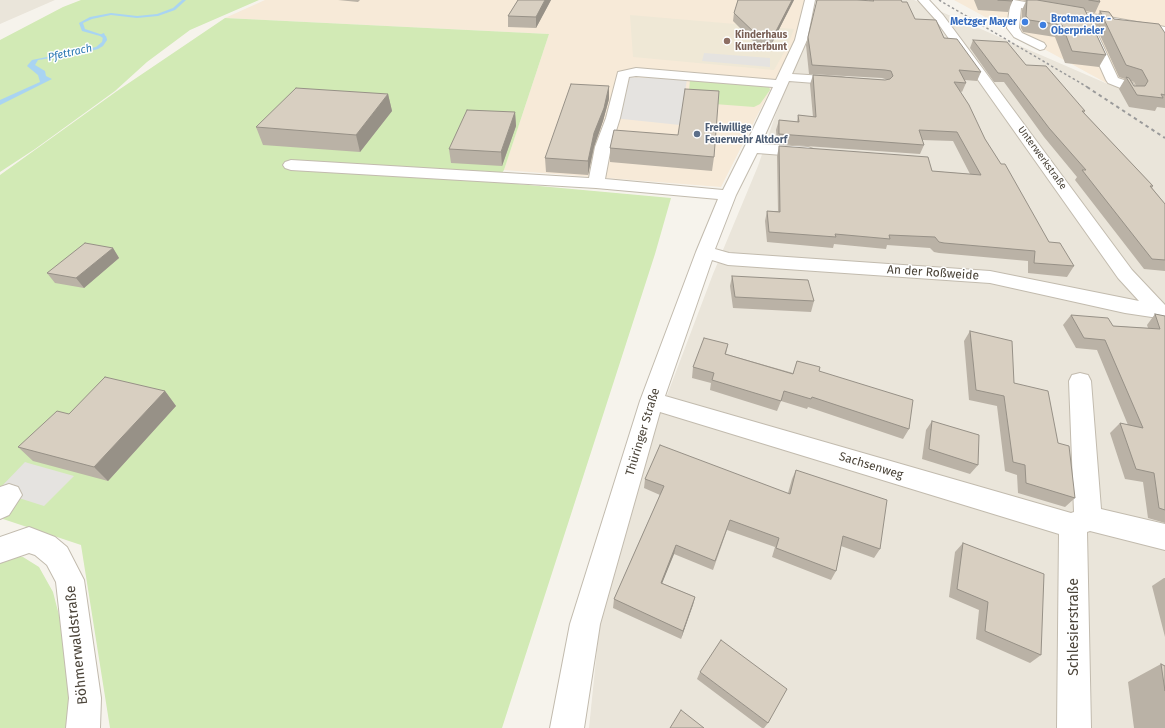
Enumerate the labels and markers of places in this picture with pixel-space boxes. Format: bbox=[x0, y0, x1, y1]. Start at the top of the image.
place label: Brotmacher - Oberprieler bbox=[1051, 13, 1111, 36]
place label: Metzger Mayer bbox=[950, 16, 1017, 28]
marker: Metzger Mayer bbox=[1020, 17, 1030, 27]
marker: Brotmacher - Oberprieler bbox=[1038, 20, 1048, 30]
place label: Kinderhaus Kunterbunt bbox=[735, 29, 787, 52]
marker: Kinderhaus Kunterbunt bbox=[722, 36, 732, 46]
place label: Freiwillige Feuerwehr Altdorf bbox=[705, 122, 787, 146]
marker: Freiwillige Feuerwehr Altdorf bbox=[692, 129, 702, 139]

